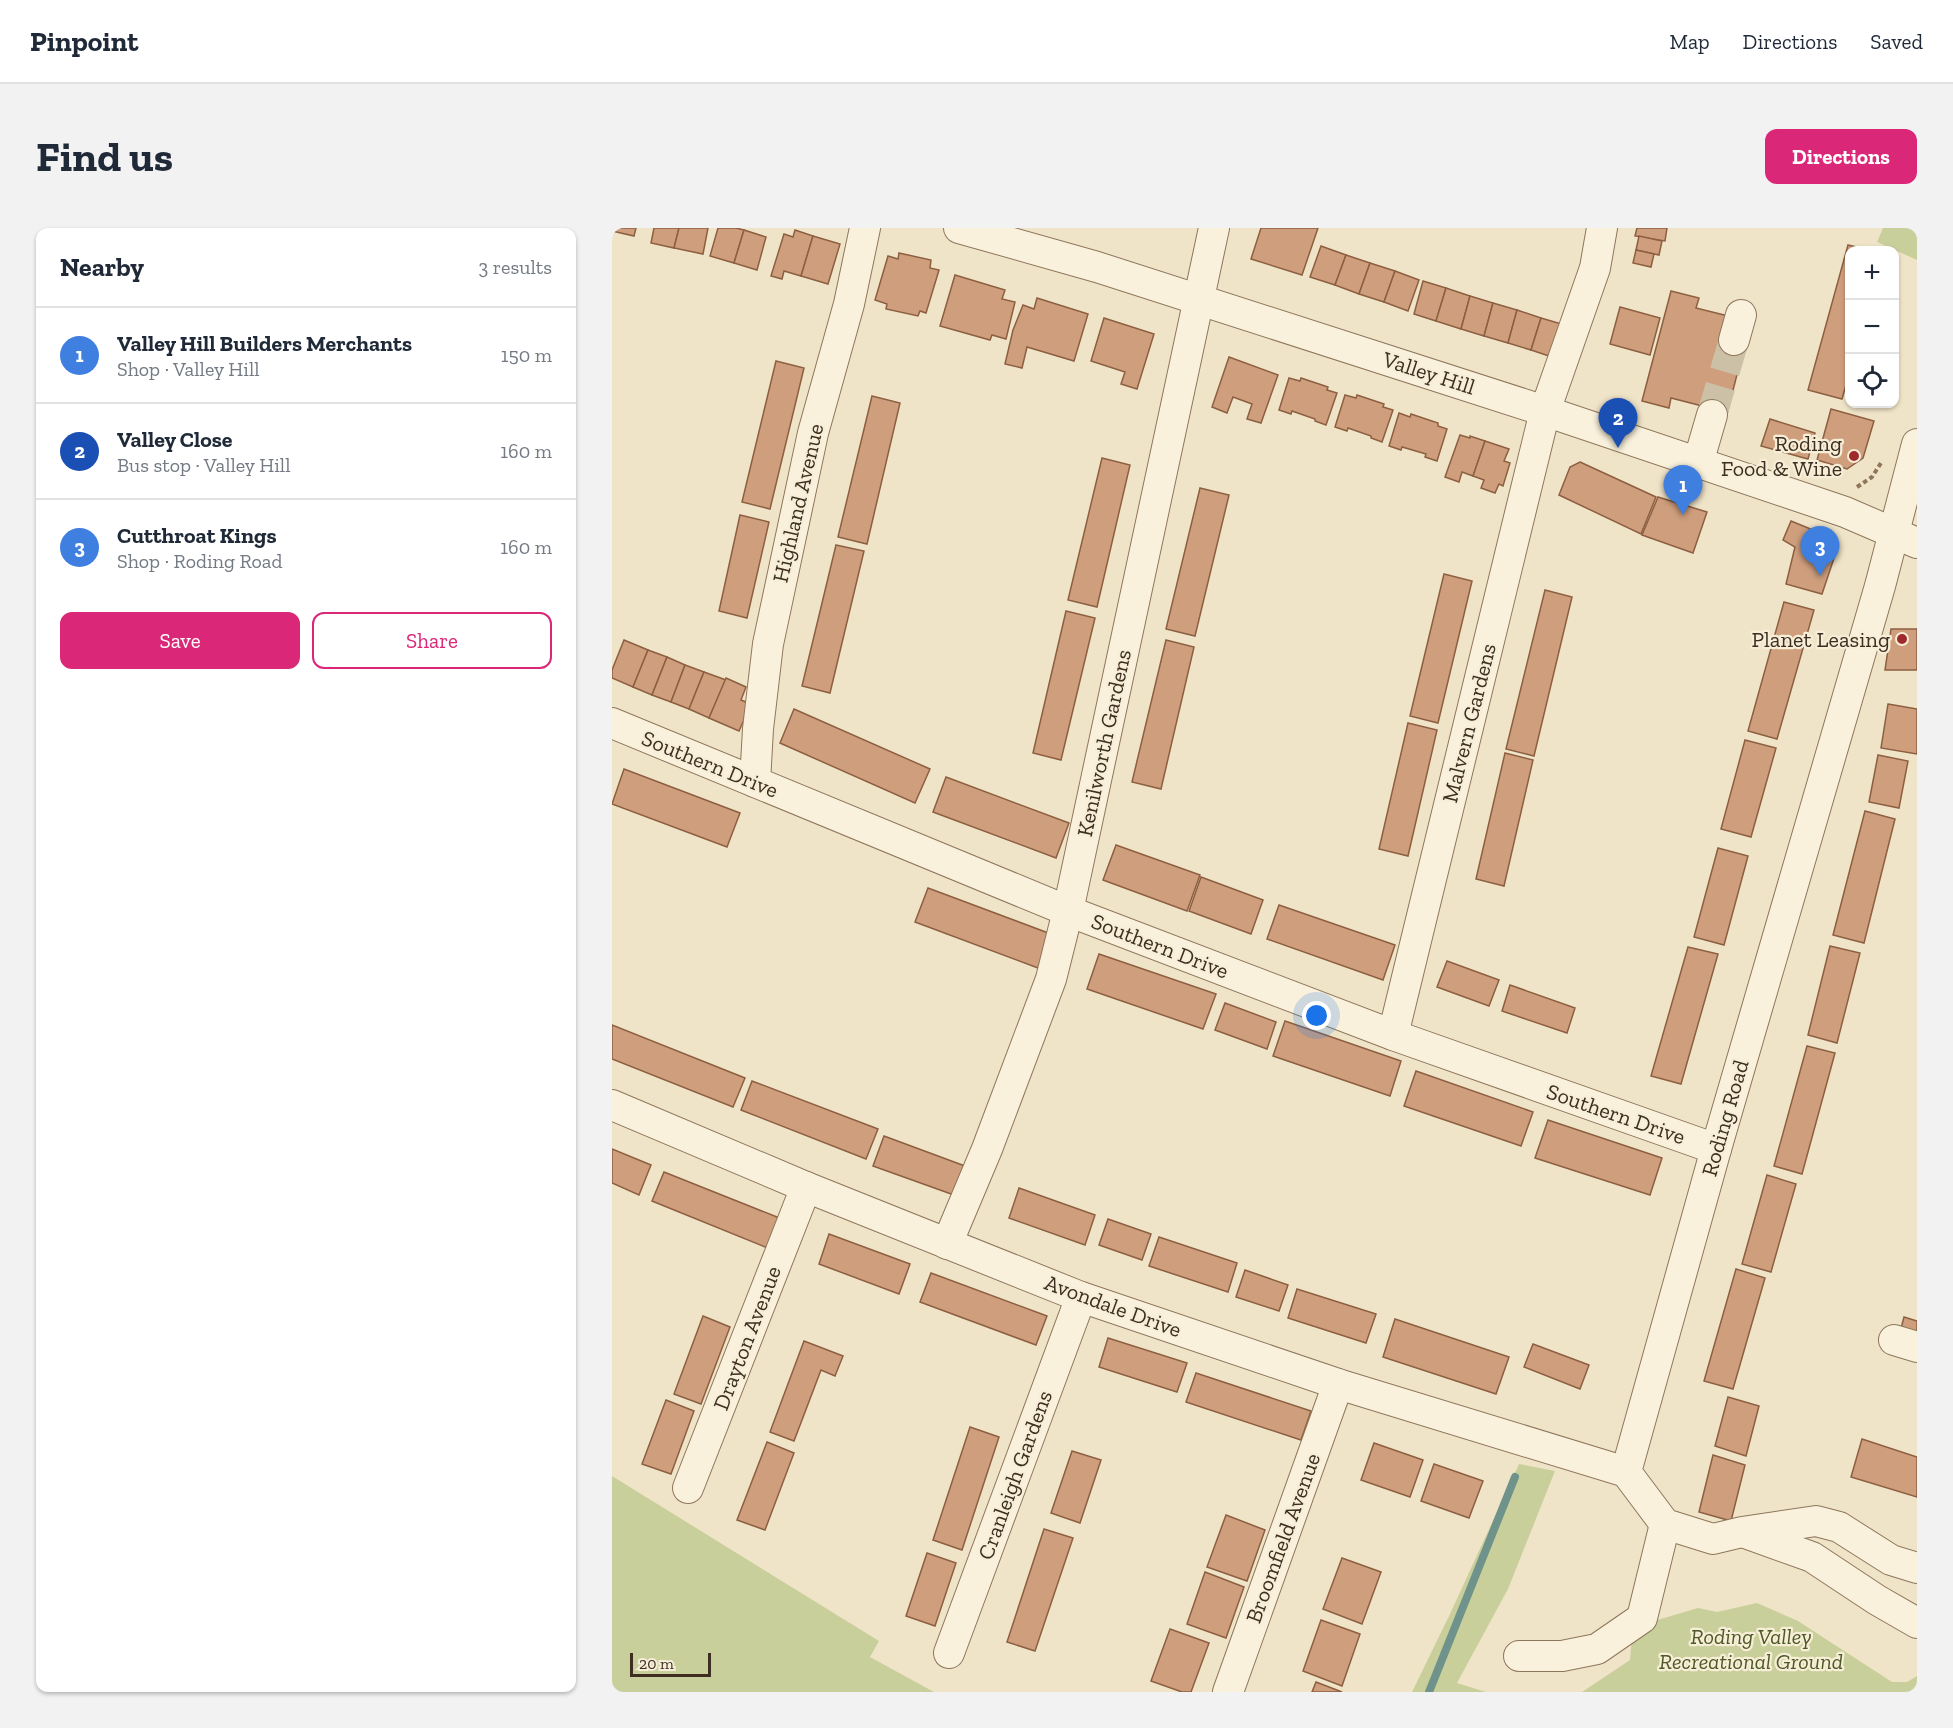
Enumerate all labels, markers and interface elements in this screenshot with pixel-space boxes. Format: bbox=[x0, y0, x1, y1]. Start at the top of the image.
text: Pinpoint bbox=[30, 25, 138, 58]
text: Map bbox=[1670, 29, 1710, 54]
text: Directions bbox=[1743, 29, 1837, 54]
text: Saved bbox=[1870, 29, 1923, 54]
button: Directions bbox=[1765, 129, 1917, 184]
text: Find us bbox=[36, 131, 173, 182]
map controls bbox=[1845, 246, 1899, 408]
button: + bbox=[1845, 246, 1899, 300]
text: Nearby bbox=[60, 251, 144, 283]
text: 3 results bbox=[478, 255, 552, 279]
button: − bbox=[1845, 300, 1899, 354]
text: Valley Hill Builders Merchants bbox=[117, 330, 412, 357]
text: 1 bbox=[75, 343, 84, 367]
text: 150 m bbox=[501, 343, 552, 367]
street label: Valley Hill bbox=[1379, 345, 1479, 401]
button: locate bbox=[1845, 354, 1899, 408]
text: Shop · Valley Hill bbox=[117, 357, 260, 381]
pin: 2 bbox=[1598, 398, 1638, 448]
street label: Highland Avenue bbox=[767, 421, 829, 585]
text: Valley Close bbox=[117, 426, 232, 453]
place label: Roding Food & Wine bbox=[1721, 430, 1842, 482]
text: 2 bbox=[74, 439, 85, 463]
text: 160 m bbox=[500, 439, 552, 463]
marker: Roding Food & Wine bbox=[1847, 449, 1861, 463]
text: Bus stop · Valley Hill bbox=[117, 453, 290, 477]
pin: 1 bbox=[1664, 466, 1702, 515]
text: Cutthroat Kings bbox=[117, 522, 277, 549]
pin: 3 bbox=[1800, 526, 1840, 576]
text: 3 bbox=[74, 535, 85, 559]
text: 160 m bbox=[500, 535, 552, 559]
text: Shop · Roding Road bbox=[117, 549, 282, 573]
button: Save bbox=[60, 612, 300, 669]
button: Share bbox=[312, 612, 552, 669]
place label: Planet Leasing bbox=[1751, 626, 1890, 653]
marker: Planet Leasing bbox=[1895, 632, 1909, 646]
street label: Malvern Gardens bbox=[1436, 641, 1502, 805]
street label: Kenilworth Gardens bbox=[1071, 647, 1137, 839]
street label: Southern Drive bbox=[638, 724, 782, 804]
street label: Southern Drive bbox=[1088, 907, 1232, 985]
your location bbox=[1302, 1001, 1331, 1030]
street label: Roding Road bbox=[1696, 1057, 1754, 1179]
street label: Southern Drive bbox=[1543, 1078, 1689, 1150]
street label: Drayton Avenue bbox=[707, 1262, 787, 1414]
street label: Avondale Drive bbox=[1041, 1269, 1185, 1343]
street label: Cranleigh Gardens bbox=[972, 1387, 1058, 1563]
street label: Broomfield Avenue bbox=[1240, 1449, 1326, 1627]
park label: Roding Valley Recreational Ground bbox=[1659, 1623, 1843, 1675]
scale bar bbox=[630, 1650, 711, 1678]
text: 20 m bbox=[639, 1654, 674, 1673]

